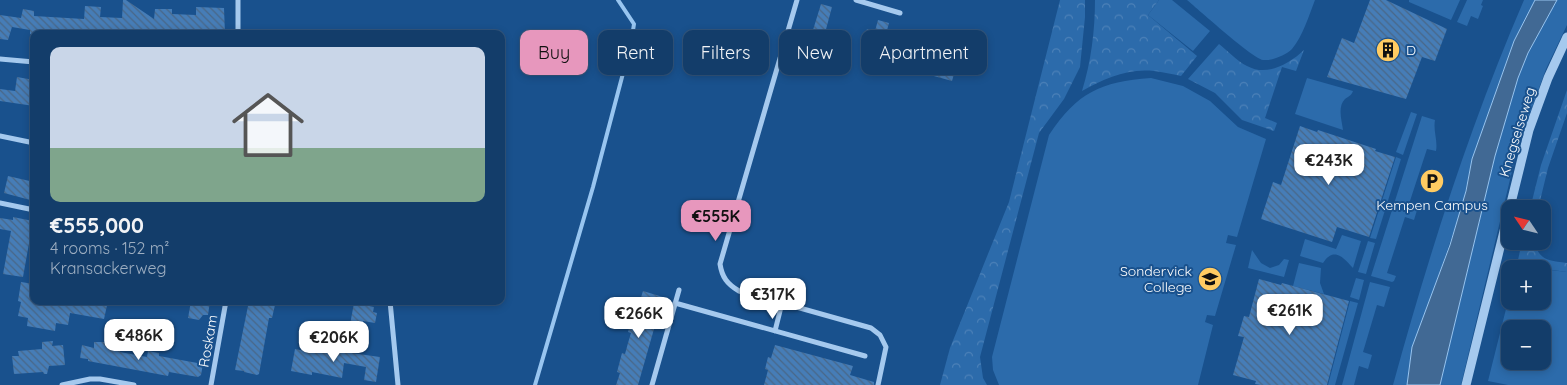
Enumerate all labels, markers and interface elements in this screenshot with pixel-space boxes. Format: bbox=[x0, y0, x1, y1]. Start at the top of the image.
chip: Buy bbox=[520, 30, 588, 75]
chip: Rent bbox=[598, 30, 673, 75]
chip: Filters bbox=[683, 30, 769, 75]
chip: New bbox=[779, 30, 851, 75]
chip: Apartment bbox=[861, 30, 987, 75]
building icon: D bbox=[1375, 37, 1401, 63]
place label: D bbox=[1406, 41, 1416, 59]
icon: home bbox=[223, 80, 313, 170]
street label: Knegselseweg bbox=[1495, 85, 1539, 179]
pin: €243K bbox=[1294, 144, 1364, 186]
text: €243K bbox=[1305, 150, 1353, 170]
parking icon: Kempen Campus bbox=[1419, 168, 1445, 194]
place label: Kempen Campus bbox=[1376, 196, 1488, 214]
pin: €555K bbox=[681, 200, 751, 242]
north arrow bbox=[1501, 200, 1551, 250]
map controls bbox=[1501, 200, 1551, 370]
text: €555K bbox=[692, 206, 740, 226]
text: €555,000 bbox=[50, 212, 144, 238]
text: 4 rooms · 152 m² bbox=[50, 238, 169, 258]
text: Kransackerweg bbox=[50, 258, 166, 278]
button: + bbox=[1501, 260, 1551, 310]
place label: Sondervick College bbox=[1120, 262, 1192, 296]
school or university icon: Sondervick College bbox=[1197, 266, 1223, 292]
pin: €317K bbox=[738, 278, 808, 320]
text: €317K bbox=[751, 284, 795, 304]
pin: €261K bbox=[1255, 294, 1325, 336]
pin: €266K bbox=[604, 296, 674, 339]
text: €261K bbox=[1268, 300, 1312, 320]
text: €266K bbox=[615, 303, 663, 323]
street label: Roskam bbox=[195, 313, 221, 369]
pin: €486K bbox=[104, 318, 174, 361]
pin: €206K bbox=[299, 320, 369, 363]
button: − bbox=[1501, 320, 1551, 370]
text: €486K bbox=[115, 325, 163, 345]
text: €206K bbox=[310, 327, 358, 347]

